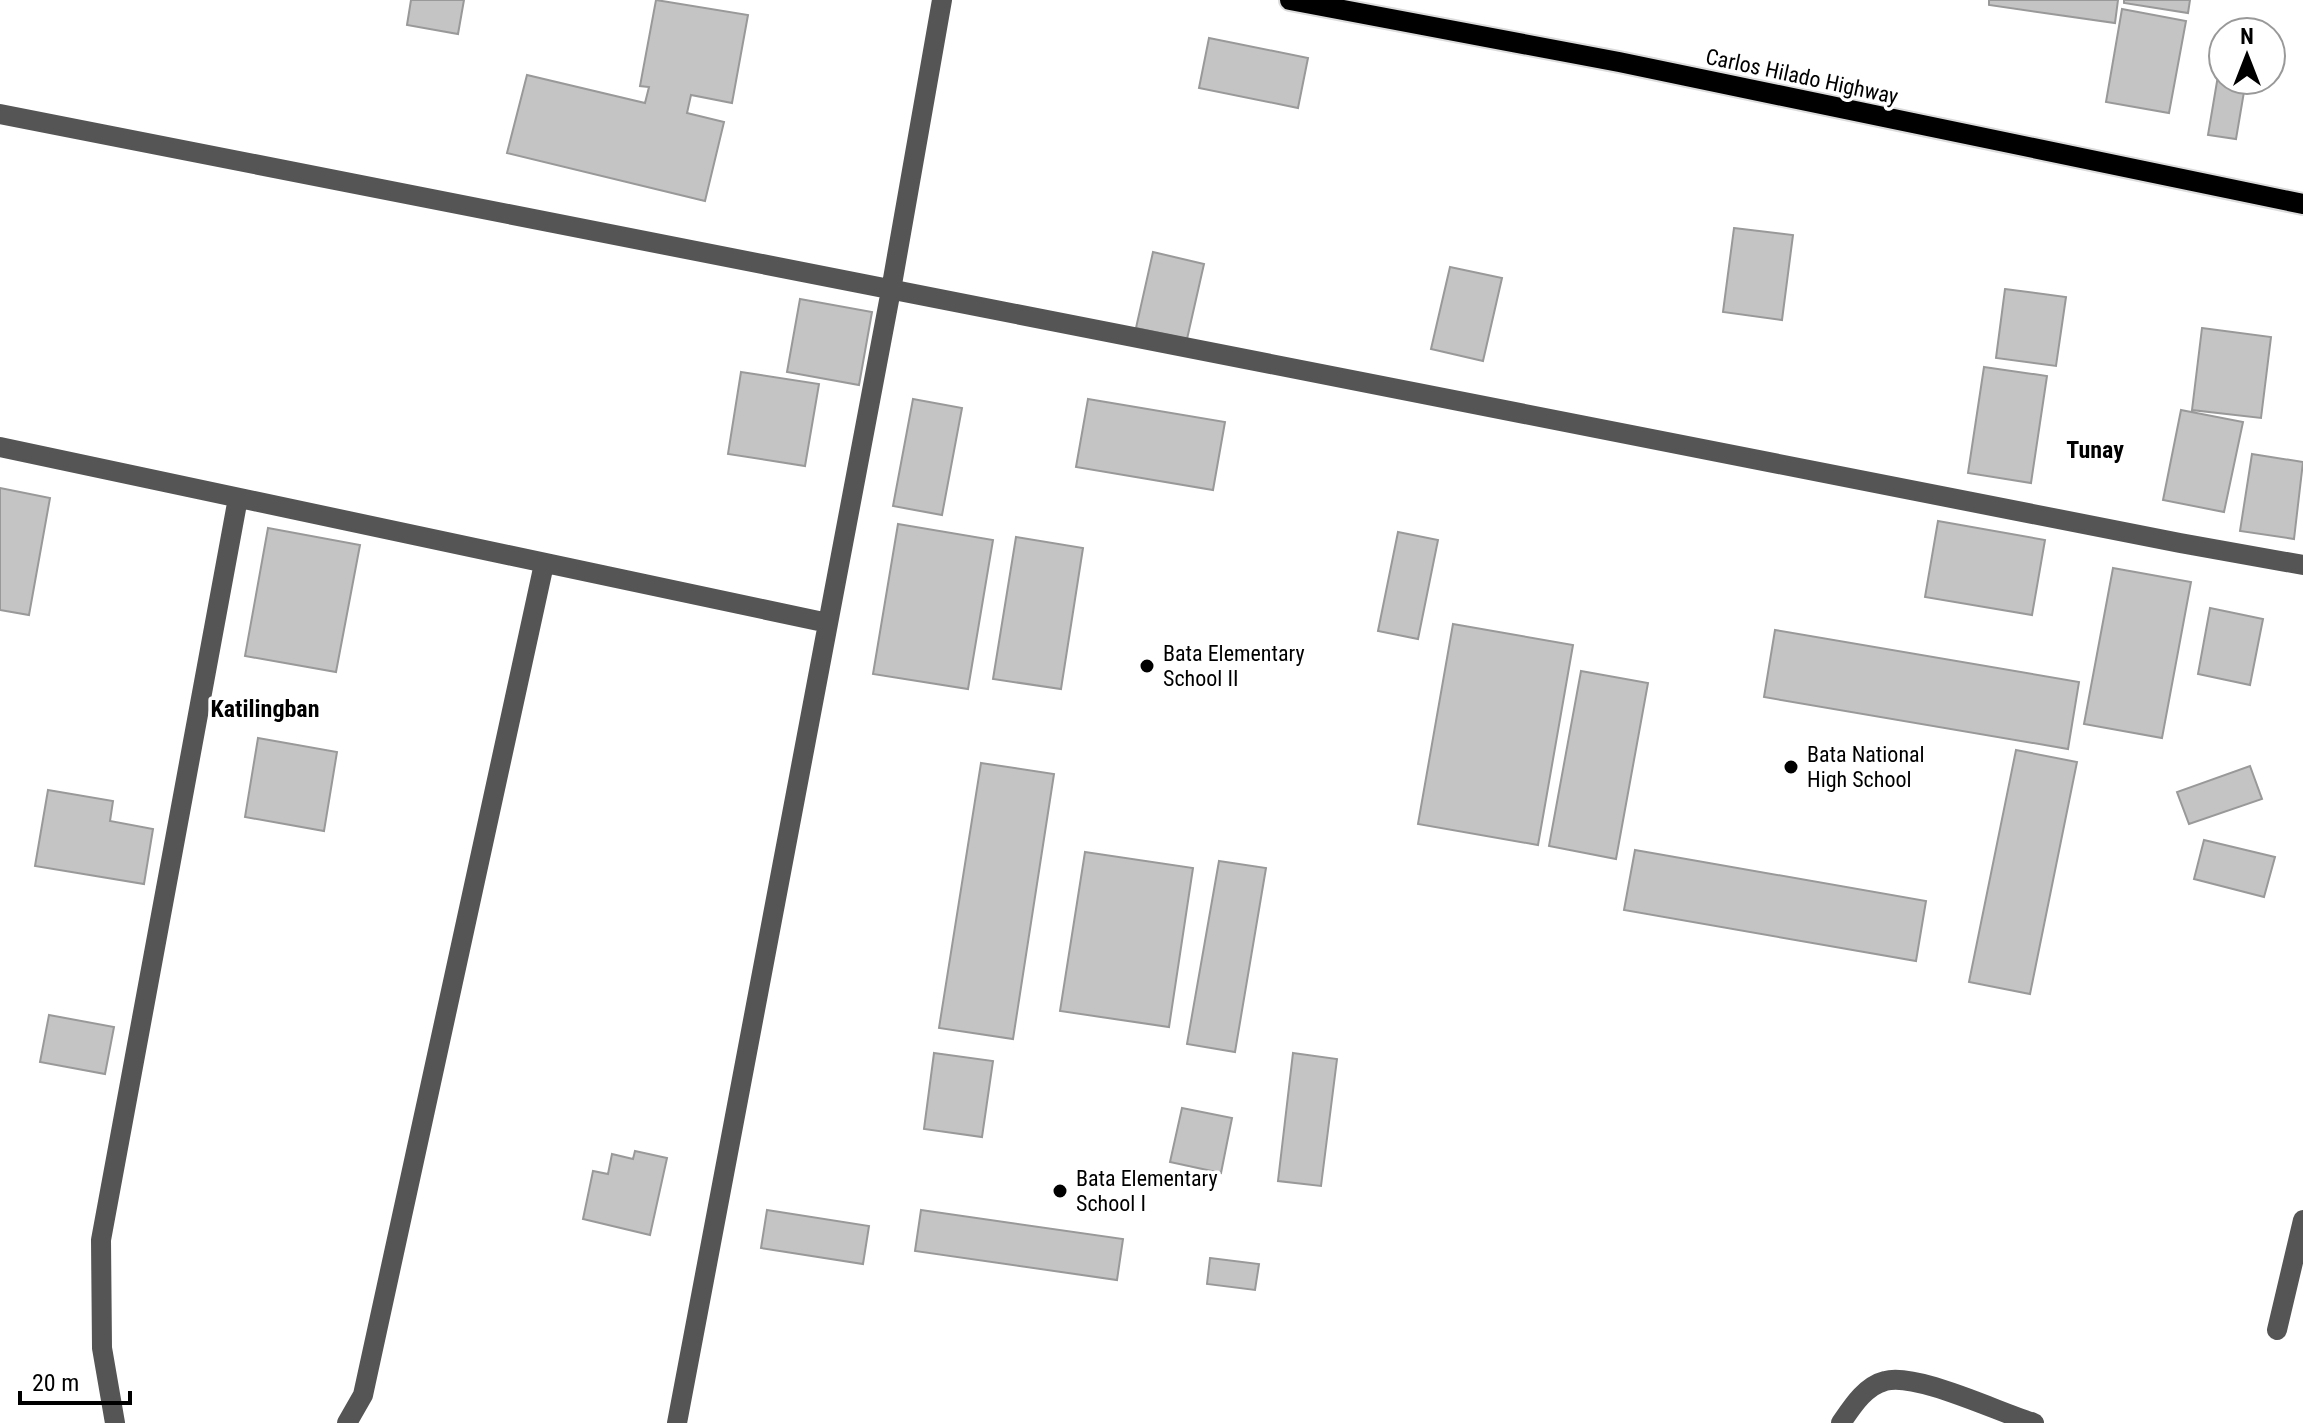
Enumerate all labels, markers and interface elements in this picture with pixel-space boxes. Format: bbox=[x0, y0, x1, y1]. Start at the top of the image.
north arrow bbox=[2207, 16, 2287, 96]
text: N bbox=[2240, 24, 2254, 49]
street label: Carlos Hilado Highway bbox=[1703, 44, 1900, 109]
district label: Tunay bbox=[2066, 436, 2124, 464]
place label: Bata Elementary School II bbox=[1163, 641, 1305, 691]
marker: Bata Elementary School II bbox=[1138, 657, 1156, 675]
district label: Katilingban bbox=[211, 695, 319, 723]
place label: Bata National High School bbox=[1807, 742, 1925, 792]
marker: Bata National High School bbox=[1782, 758, 1800, 776]
place label: Bata Elementary School I bbox=[1076, 1166, 1218, 1216]
marker: Bata Elementary School I bbox=[1051, 1182, 1069, 1200]
scale bar bbox=[20, 1355, 130, 1405]
text: 20 m bbox=[32, 1369, 79, 1397]

